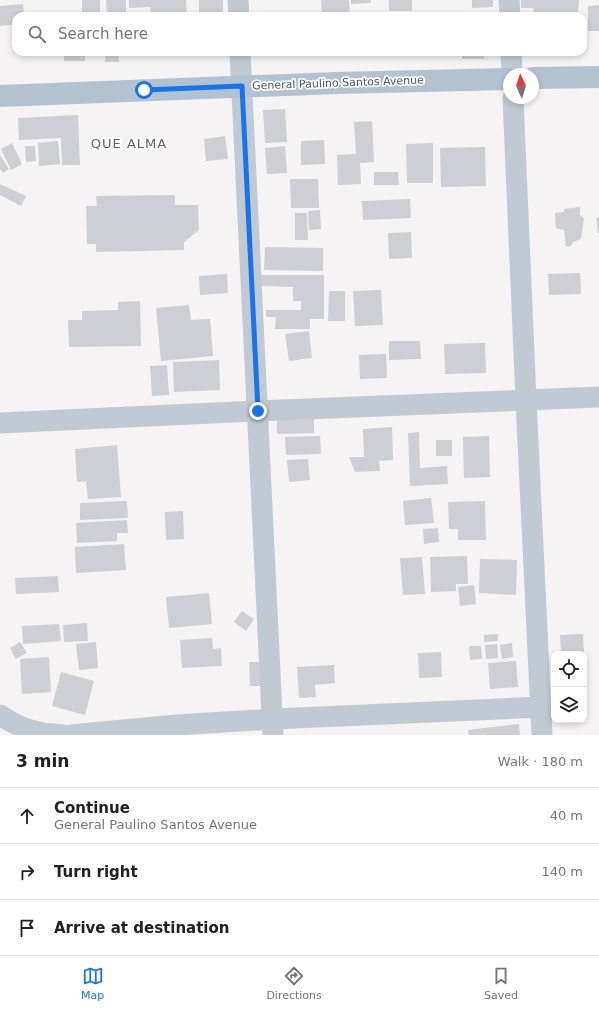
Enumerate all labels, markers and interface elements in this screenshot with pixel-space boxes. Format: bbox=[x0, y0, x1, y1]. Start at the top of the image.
search box bbox=[12, 12, 587, 56]
icon: search bbox=[26, 23, 48, 45]
text: Search here bbox=[58, 25, 148, 43]
north arrow bbox=[503, 68, 539, 104]
street label: General Paulino Santos Avenue bbox=[252, 73, 424, 92]
route start bbox=[135, 81, 153, 99]
district label: QUE ALMA bbox=[91, 136, 167, 151]
route end bbox=[249, 402, 267, 420]
map controls bbox=[551, 651, 587, 723]
button: locate bbox=[551, 651, 587, 687]
button: layers bbox=[551, 687, 587, 723]
text: 3 min bbox=[16, 751, 69, 771]
text: Walk · 180 m bbox=[498, 754, 583, 769]
text: Continue bbox=[54, 799, 130, 817]
icon: ahead bbox=[16, 805, 38, 827]
text: 40 m bbox=[550, 808, 583, 823]
text: General Paulino Santos Avenue bbox=[54, 817, 257, 832]
icon: right bbox=[16, 861, 38, 883]
text: Turn right bbox=[54, 863, 138, 881]
text: 140 m bbox=[541, 864, 583, 879]
icon: arrive bbox=[16, 917, 38, 939]
text: Arrive at destination bbox=[54, 919, 229, 937]
tab: Map bbox=[81, 965, 104, 1002]
tab: Directions bbox=[266, 965, 322, 1002]
tab: Saved bbox=[484, 965, 518, 1002]

